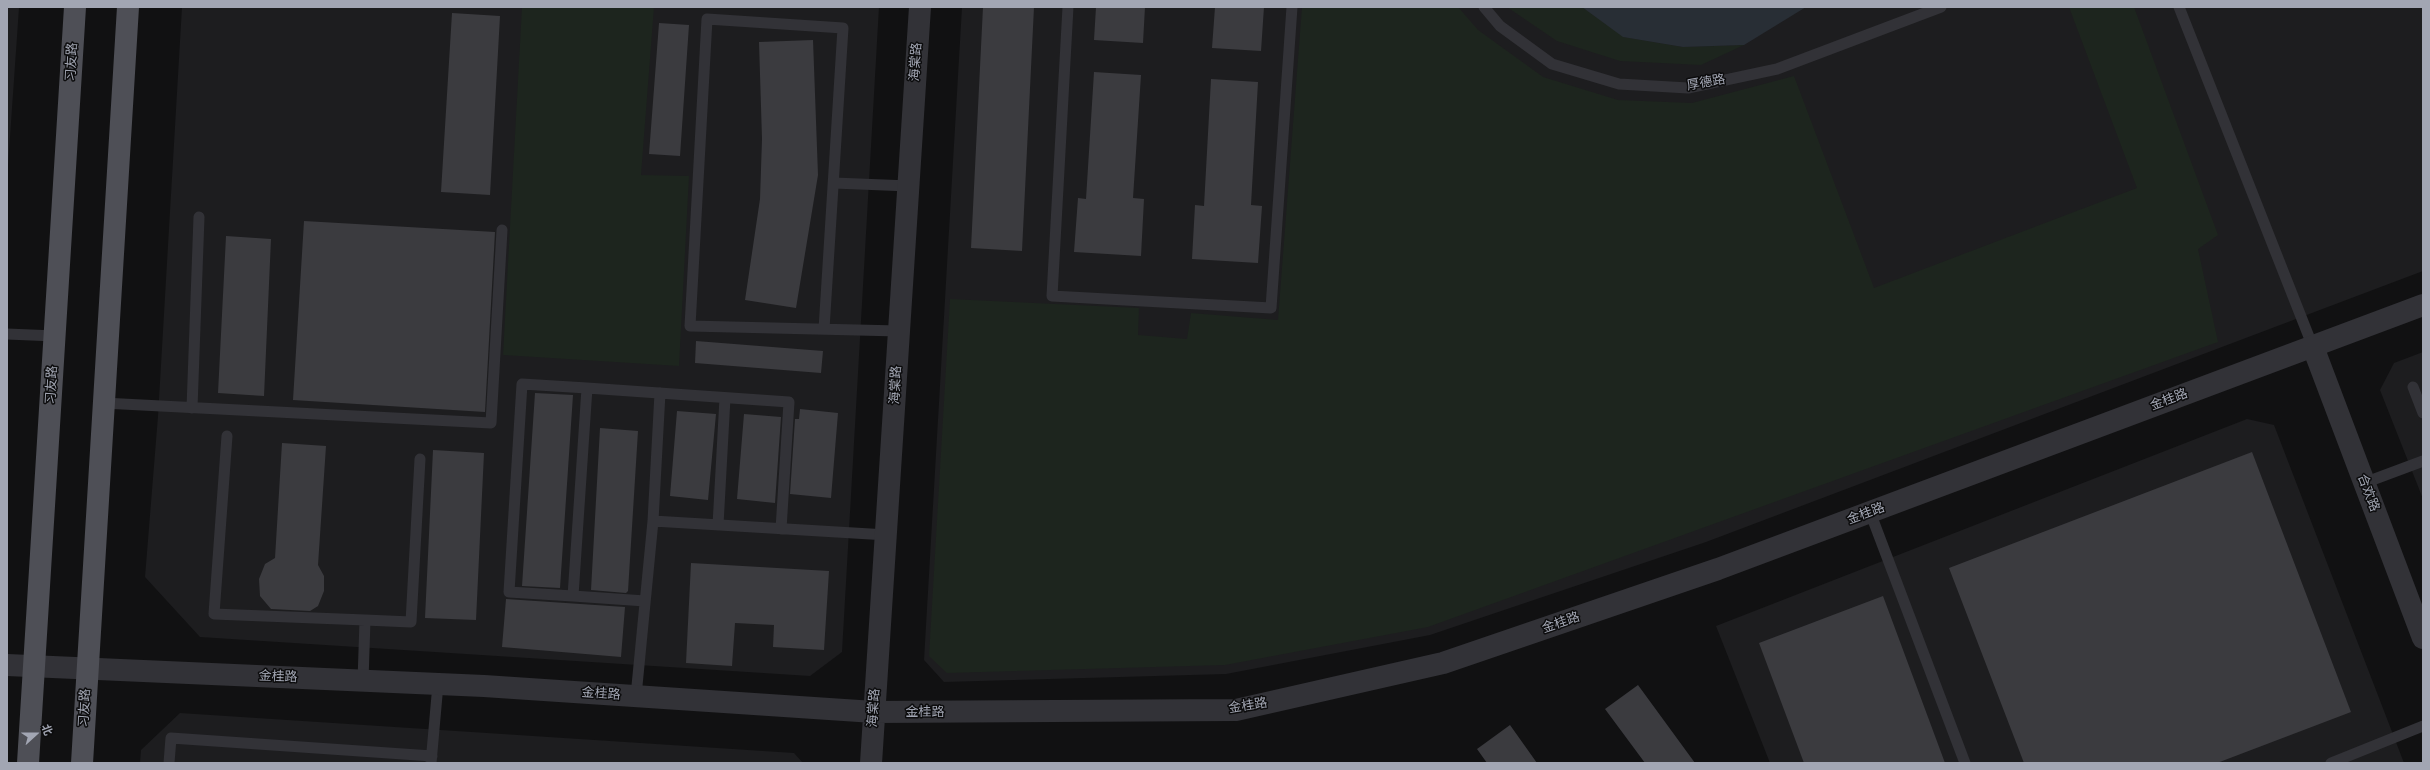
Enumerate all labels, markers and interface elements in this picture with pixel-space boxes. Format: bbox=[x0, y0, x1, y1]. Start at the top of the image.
street label: 习友路 bbox=[63, 42, 81, 82]
street label: 海棠路 bbox=[907, 42, 925, 82]
street label: 厚德路 bbox=[1685, 72, 1727, 94]
street label: 习友路 bbox=[43, 365, 61, 405]
street label: 海棠路 bbox=[887, 365, 905, 405]
street label: 金桂路 bbox=[2148, 386, 2190, 414]
street label: 合欢路 bbox=[2354, 472, 2382, 514]
street label: 金桂路 bbox=[1845, 500, 1887, 528]
street label: 金桂路 bbox=[1540, 609, 1582, 637]
street label: 金桂路 bbox=[258, 669, 298, 685]
street label: 金桂路 bbox=[581, 685, 621, 703]
street label: 习友路 bbox=[76, 688, 94, 728]
street label: 海棠路 bbox=[865, 688, 883, 728]
street label: 金桂路 bbox=[1228, 695, 1268, 717]
street label: 金桂路 bbox=[906, 704, 944, 720]
north arrow bbox=[16, 714, 56, 754]
text: 北 bbox=[39, 722, 56, 737]

